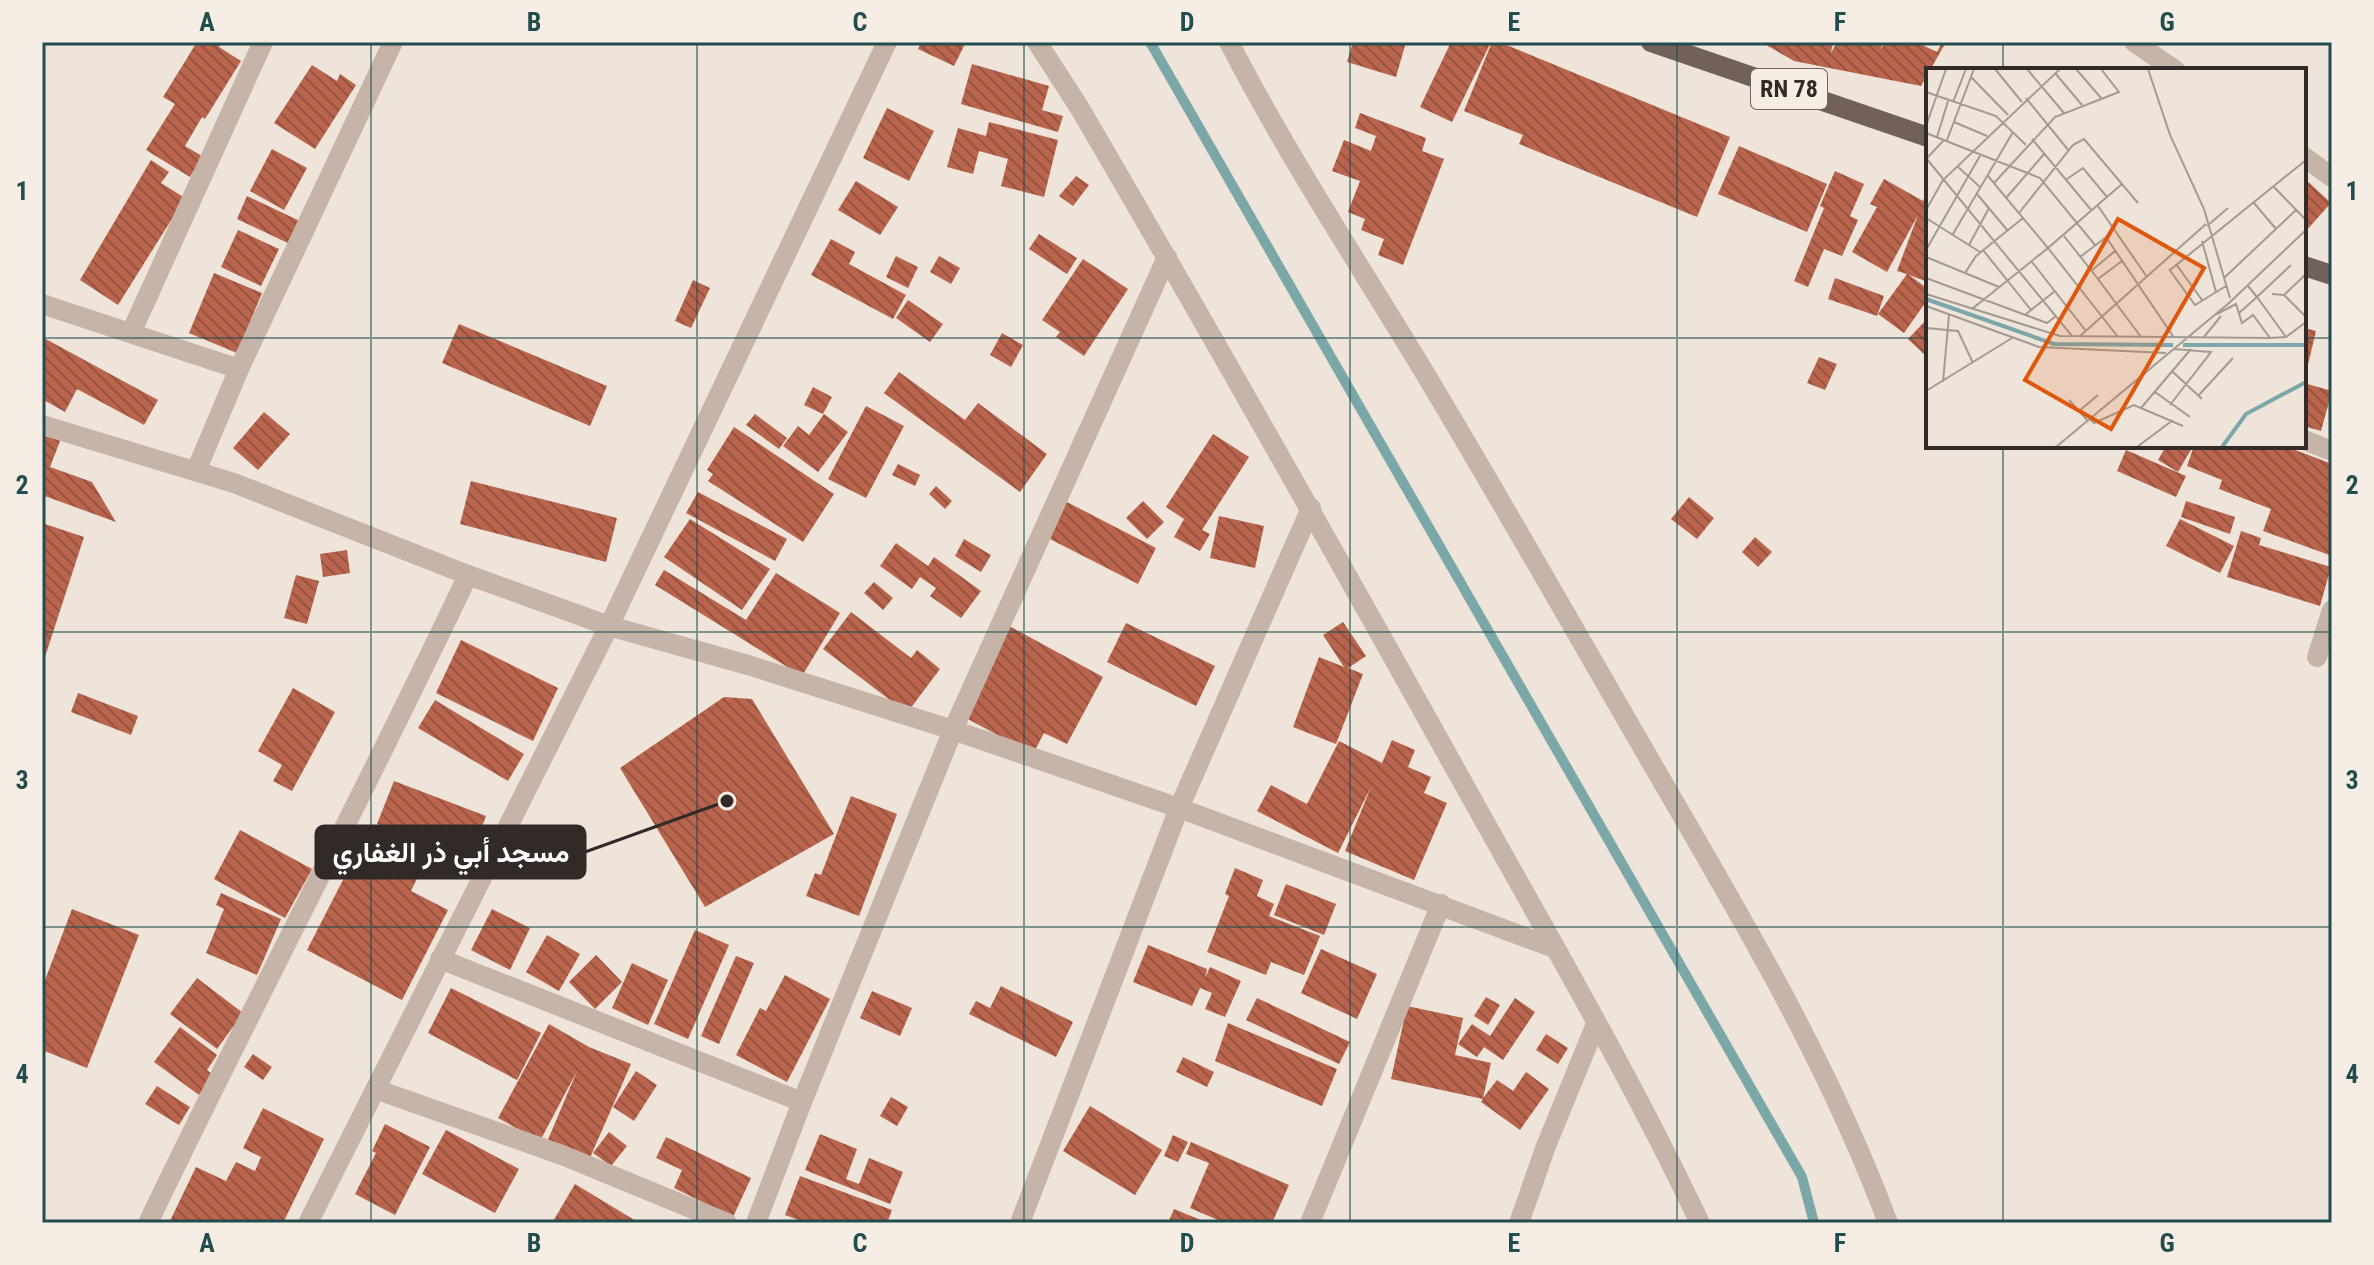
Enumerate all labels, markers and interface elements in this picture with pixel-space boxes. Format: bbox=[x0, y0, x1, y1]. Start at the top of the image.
text: A bbox=[199, 7, 215, 37]
text: B bbox=[527, 7, 541, 37]
text: C bbox=[853, 7, 868, 37]
text: D bbox=[1180, 7, 1194, 37]
text: E bbox=[1508, 7, 1521, 37]
text: F bbox=[1834, 7, 1846, 37]
text: G bbox=[2159, 7, 2175, 37]
inset map bbox=[1926, 68, 2306, 448]
road number: RN 78 bbox=[1751, 69, 1827, 109]
text: 1 bbox=[15, 176, 29, 206]
text: 1 bbox=[2345, 176, 2359, 206]
text: 2 bbox=[15, 470, 29, 500]
text: 2 bbox=[2345, 470, 2359, 500]
text: 3 bbox=[15, 765, 29, 795]
text: 3 bbox=[2345, 765, 2359, 795]
callout: مسجد أبي ذر الغفاري bbox=[316, 826, 585, 878]
text: مسجد أبي ذر الغفاري bbox=[332, 836, 570, 876]
text: 4 bbox=[15, 1059, 29, 1089]
text: 4 bbox=[2345, 1059, 2359, 1089]
text: A bbox=[199, 1228, 215, 1258]
text: B bbox=[527, 1228, 541, 1258]
text: C bbox=[853, 1228, 868, 1258]
text: D bbox=[1180, 1228, 1194, 1258]
text: E bbox=[1508, 1228, 1521, 1258]
text: F bbox=[1834, 1228, 1846, 1258]
text: G bbox=[2159, 1228, 2175, 1258]

